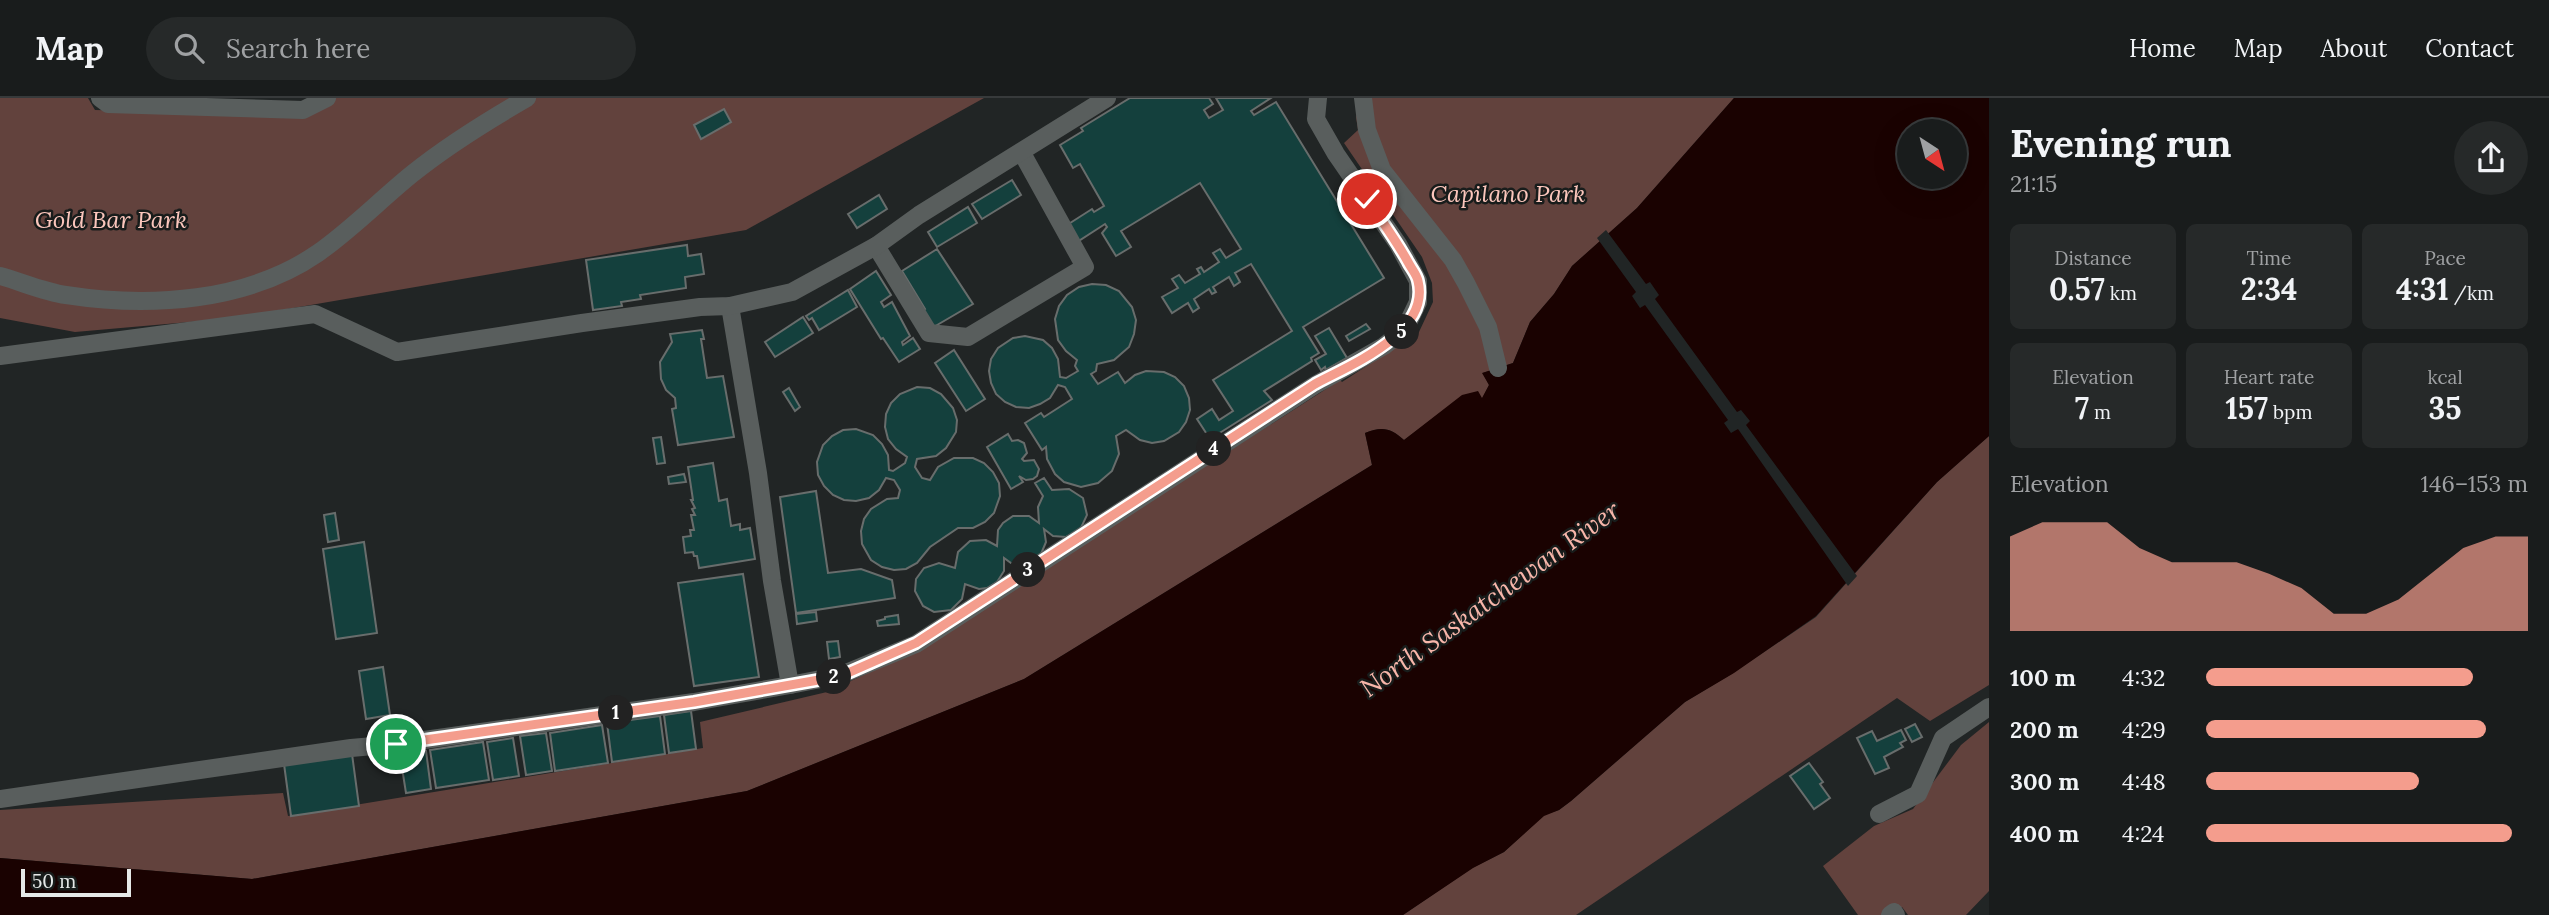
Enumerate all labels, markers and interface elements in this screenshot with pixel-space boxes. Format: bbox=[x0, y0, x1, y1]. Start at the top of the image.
search box bbox=[146, 17, 636, 80]
text: Map bbox=[35, 27, 104, 69]
icon: search bbox=[170, 29, 208, 67]
text: Search here bbox=[226, 32, 370, 65]
text: Home bbox=[2129, 33, 2196, 64]
text: Map bbox=[2234, 33, 2283, 64]
text: About bbox=[2321, 33, 2387, 64]
text: Contact bbox=[2425, 33, 2514, 64]
north arrow bbox=[1897, 119, 1967, 189]
map controls bbox=[1897, 119, 1967, 189]
text: Evening run bbox=[2010, 119, 2232, 167]
button: share bbox=[2454, 121, 2528, 195]
pin bbox=[1337, 169, 1397, 229]
text: 21:15 bbox=[2010, 169, 2057, 198]
park label: Capilano Park bbox=[1431, 178, 1585, 209]
icon: check bbox=[1348, 180, 1386, 218]
park label: Gold Bar Park bbox=[35, 204, 187, 235]
text: Distance bbox=[2054, 246, 2132, 270]
text: Time bbox=[2247, 246, 2291, 270]
text: Pace bbox=[2424, 246, 2466, 270]
text: 0.57 bbox=[2049, 270, 2105, 308]
text: 2:34 bbox=[2241, 270, 2297, 308]
text: 4:31 bbox=[2396, 270, 2449, 308]
text: km bbox=[2105, 281, 2137, 305]
text: /km bbox=[2449, 281, 2494, 305]
pin: 5 bbox=[1384, 314, 1420, 350]
text: 5 bbox=[1396, 319, 1407, 343]
text: Elevation bbox=[2052, 365, 2134, 389]
text: Heart rate bbox=[2224, 365, 2314, 389]
text: kcal bbox=[2427, 365, 2463, 389]
text: 7 bbox=[2075, 389, 2089, 427]
text: 157 bbox=[2226, 389, 2268, 427]
text: 35 bbox=[2429, 389, 2462, 427]
text: m bbox=[2089, 400, 2111, 424]
text: bpm bbox=[2268, 400, 2312, 424]
pin: 4 bbox=[1196, 432, 1232, 466]
text: 4 bbox=[1208, 436, 1219, 460]
text: Elevation bbox=[2010, 469, 2109, 498]
text: 146–153 m bbox=[2421, 469, 2528, 498]
water label: North Saskatchewan River bbox=[1353, 493, 1626, 704]
pin: 3 bbox=[1010, 552, 1046, 588]
text: 3 bbox=[1022, 557, 1033, 581]
pin: 2 bbox=[816, 660, 852, 694]
text: 100 m bbox=[2010, 663, 2076, 692]
text: 4:32 bbox=[2122, 663, 2165, 692]
text: 2 bbox=[828, 664, 839, 688]
pin: 1 bbox=[598, 696, 634, 730]
text: 1 bbox=[612, 700, 619, 724]
pin bbox=[366, 714, 426, 774]
text: 200 m bbox=[2010, 715, 2079, 744]
text: 4:29 bbox=[2122, 715, 2166, 744]
icon: arrive bbox=[377, 725, 415, 763]
text: 300 m bbox=[2010, 767, 2079, 796]
text: 4:48 bbox=[2122, 767, 2166, 796]
text: 400 m bbox=[2010, 819, 2079, 848]
text: 4:24 bbox=[2122, 819, 2165, 848]
scale bar bbox=[21, 866, 131, 898]
text: 50 m bbox=[32, 869, 76, 893]

